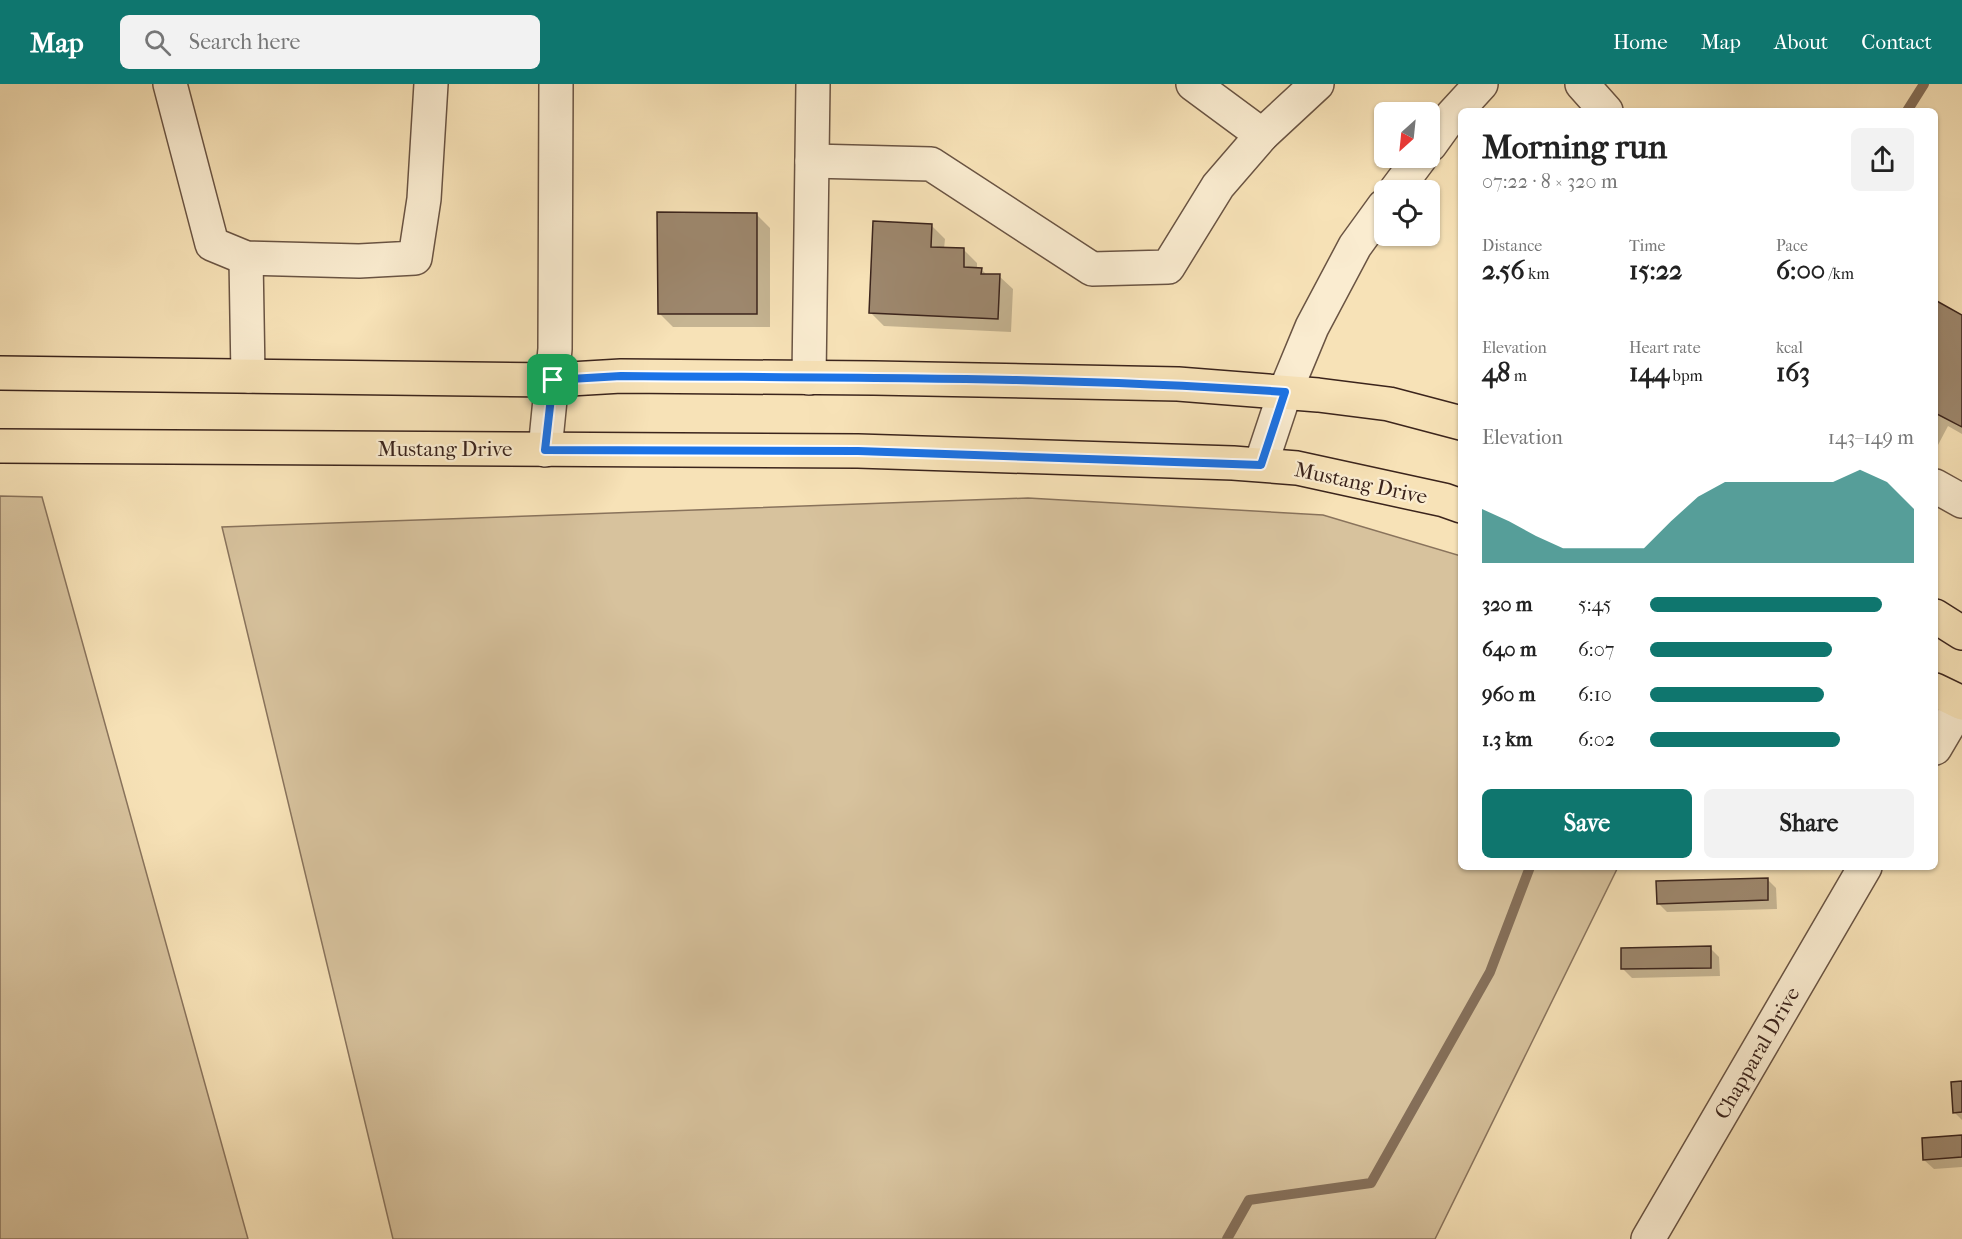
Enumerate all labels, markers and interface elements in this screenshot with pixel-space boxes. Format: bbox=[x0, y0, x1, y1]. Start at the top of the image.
search box bbox=[120, 15, 540, 69]
text: Map bbox=[30, 26, 84, 59]
icon: search bbox=[141, 26, 174, 59]
text: Search here bbox=[189, 29, 300, 55]
text: Home bbox=[1613, 30, 1668, 54]
text: Map bbox=[1701, 30, 1741, 54]
text: About bbox=[1774, 30, 1828, 54]
text: Contact bbox=[1861, 30, 1932, 54]
north arrow bbox=[1374, 102, 1440, 168]
map controls bbox=[1374, 102, 1440, 246]
text: Morning run bbox=[1482, 128, 1667, 167]
button: share bbox=[1851, 128, 1914, 191]
text: 07:22 · 8 × 320 m bbox=[1482, 170, 1618, 193]
button: locate bbox=[1374, 180, 1440, 246]
text: Distance bbox=[1482, 236, 1542, 255]
text: Time bbox=[1629, 236, 1665, 255]
text: Pace bbox=[1776, 236, 1808, 255]
text: 2.56 bbox=[1482, 255, 1525, 286]
text: 15:22 bbox=[1629, 255, 1682, 286]
text: 6:00 bbox=[1776, 255, 1825, 286]
text: km bbox=[1525, 264, 1550, 283]
text: /km bbox=[1825, 264, 1854, 283]
text: Elevation bbox=[1482, 338, 1547, 357]
text: Heart rate bbox=[1629, 338, 1701, 357]
text: kcal bbox=[1776, 338, 1803, 357]
pin bbox=[527, 354, 578, 405]
text: 48 bbox=[1482, 357, 1510, 388]
text: 144 bbox=[1629, 357, 1669, 388]
text: 163 bbox=[1776, 357, 1810, 388]
icon: arrive bbox=[536, 363, 569, 396]
text: m bbox=[1510, 366, 1527, 385]
text: bpm bbox=[1669, 366, 1703, 385]
text: Elevation bbox=[1482, 426, 1563, 449]
text: 143–149 m bbox=[1828, 426, 1914, 449]
street label: Mustang Drive bbox=[377, 437, 513, 461]
street label: Mustang Drive bbox=[1292, 457, 1430, 509]
text: 320 m bbox=[1482, 593, 1532, 616]
text: 5:45 bbox=[1578, 593, 1611, 616]
text: 640 m bbox=[1482, 638, 1537, 661]
text: 6:07 bbox=[1578, 638, 1614, 661]
text: 960 m bbox=[1482, 683, 1535, 706]
text: 6:10 bbox=[1578, 683, 1612, 706]
text: 1.3 km bbox=[1482, 728, 1532, 751]
text: 6:02 bbox=[1578, 728, 1615, 751]
button: Save bbox=[1482, 789, 1692, 858]
button: Share bbox=[1704, 789, 1914, 858]
street label: Chapparal Drive bbox=[1710, 983, 1804, 1123]

